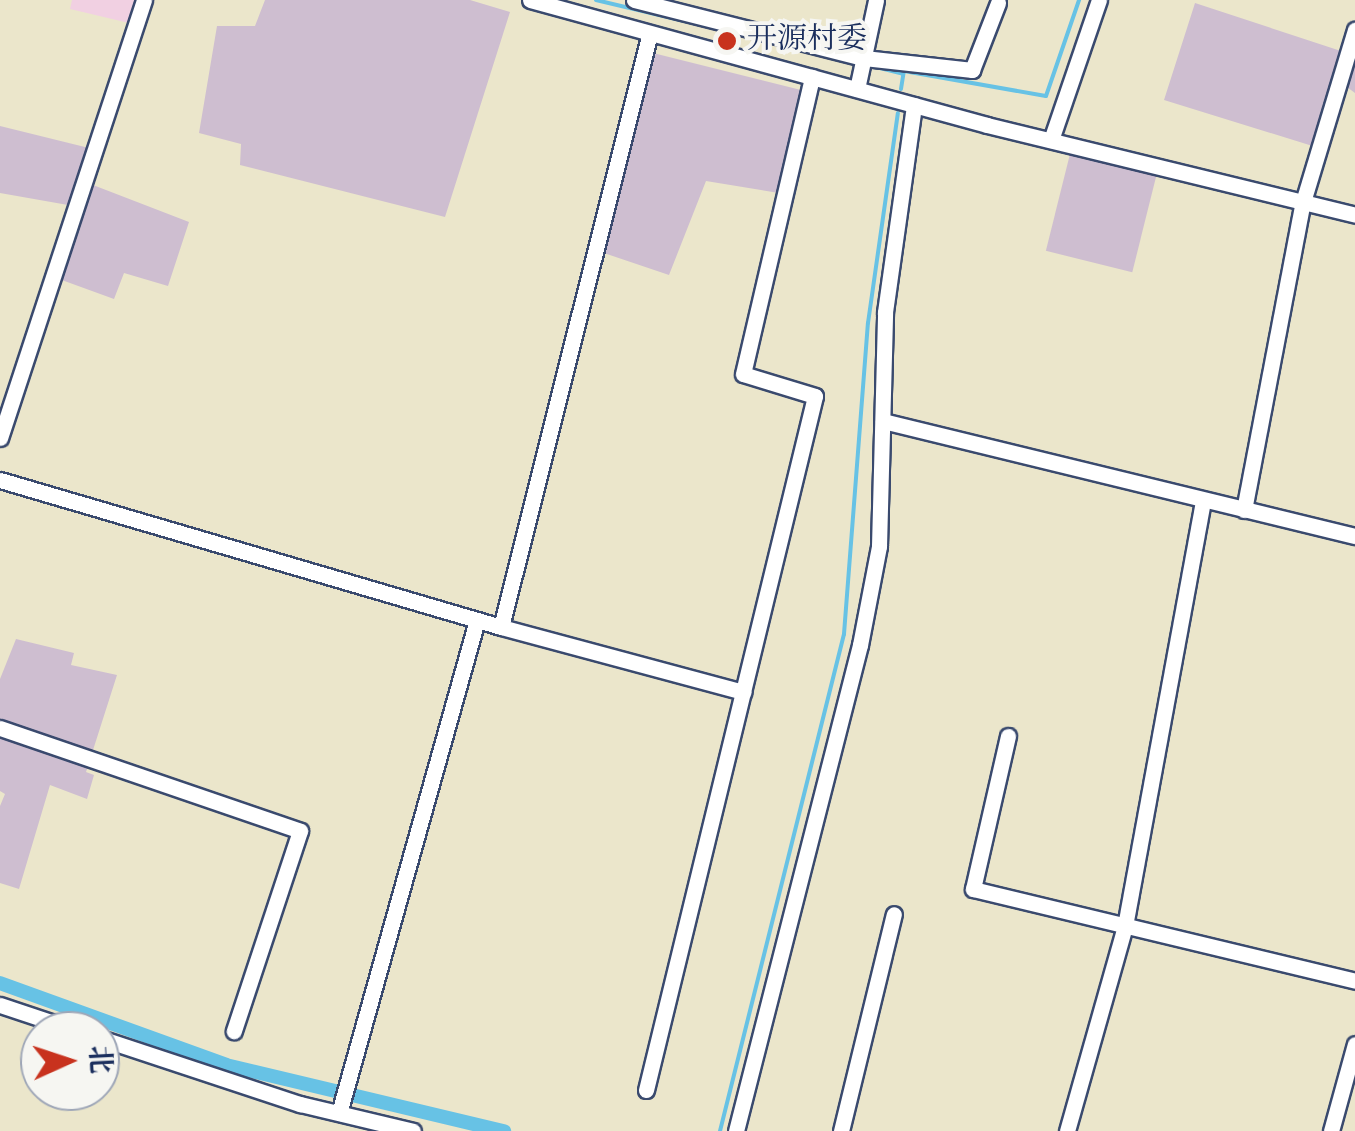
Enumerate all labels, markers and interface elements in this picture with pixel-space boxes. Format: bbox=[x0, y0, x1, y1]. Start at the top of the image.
place label: 开源村委 bbox=[747, 23, 867, 59]
marker: 开源村委 bbox=[716, 30, 738, 52]
north arrow bbox=[20, 1011, 120, 1111]
text: 北 bbox=[77, 1044, 119, 1075]

